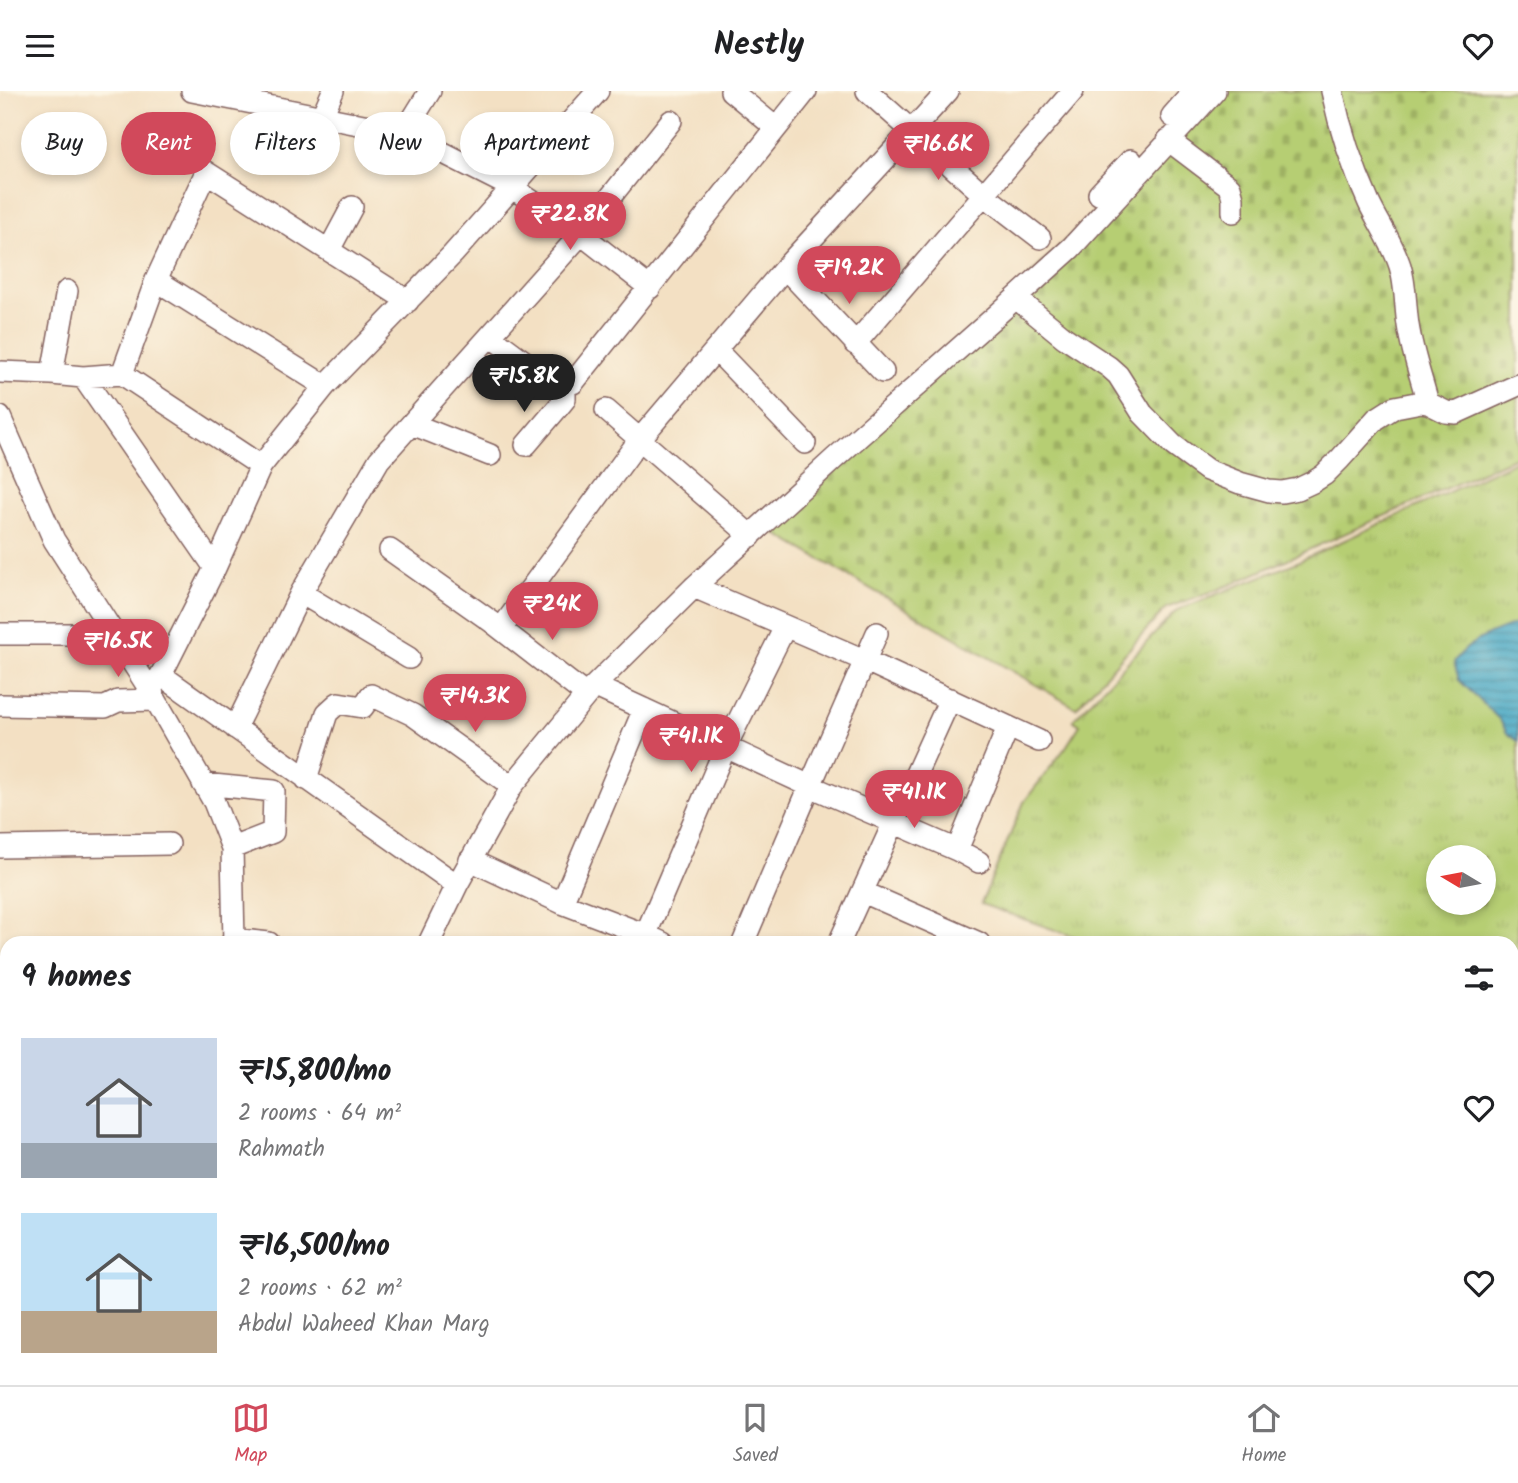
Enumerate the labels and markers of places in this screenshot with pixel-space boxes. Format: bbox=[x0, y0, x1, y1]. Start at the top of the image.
pin: ₹16.6K bbox=[881, 123, 995, 182]
pin: ₹22.8K bbox=[513, 193, 627, 252]
pin: ₹19.2K bbox=[792, 247, 906, 306]
pin: ₹15.8K bbox=[467, 355, 581, 414]
pin: ₹24K bbox=[511, 582, 593, 642]
pin: ₹16.5K bbox=[61, 619, 175, 679]
pin: ₹14.3K bbox=[418, 675, 532, 734]
pin: ₹41.1K bbox=[634, 715, 748, 774]
pin: ₹41.1K bbox=[857, 771, 971, 830]

